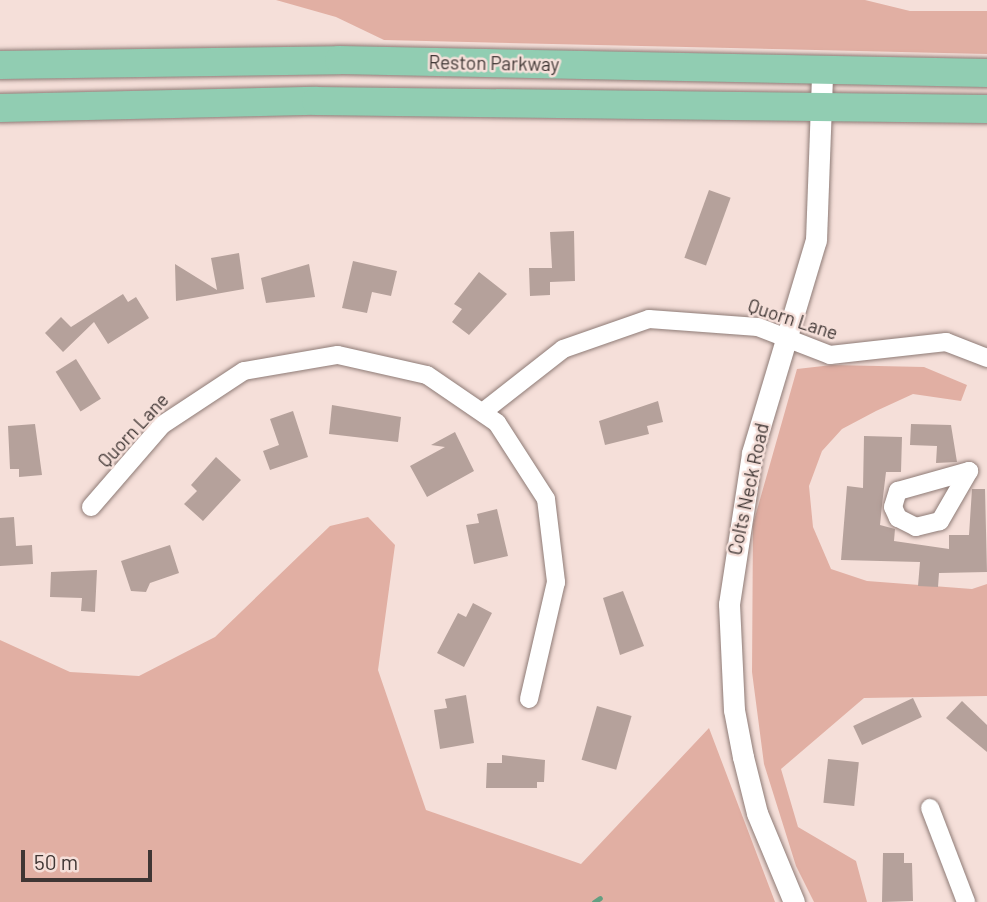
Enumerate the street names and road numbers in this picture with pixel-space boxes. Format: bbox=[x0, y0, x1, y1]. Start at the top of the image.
street label: Reston Parkway bbox=[428, 50, 560, 76]
street label: Quorn Lane bbox=[745, 294, 841, 344]
street label: Quorn Lane bbox=[93, 388, 173, 472]
street label: Colts Neck Road bbox=[723, 421, 773, 557]

